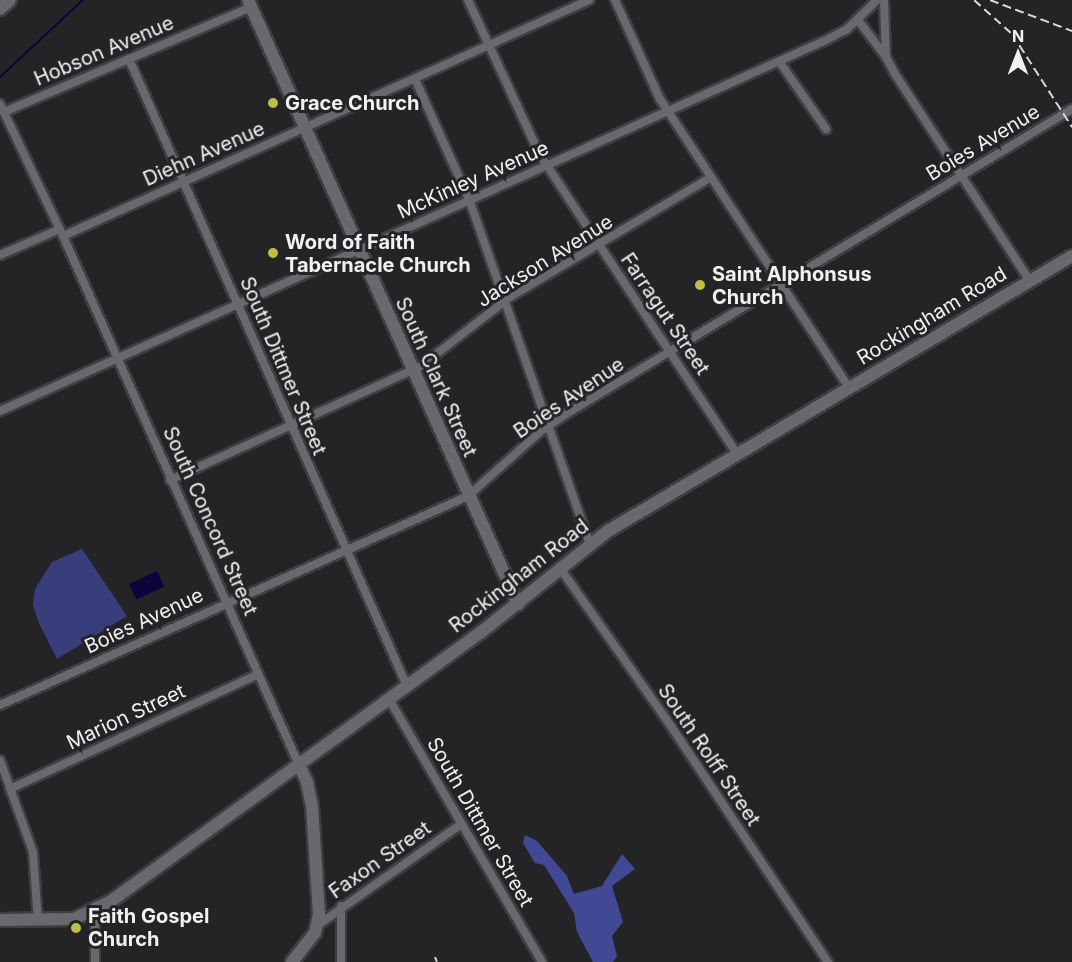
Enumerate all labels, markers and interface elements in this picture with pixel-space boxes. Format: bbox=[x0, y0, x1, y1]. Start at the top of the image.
street label: Hobson Avenue bbox=[31, 11, 177, 91]
north arrow bbox=[988, 24, 1048, 84]
text: N bbox=[1012, 26, 1024, 46]
place label: Grace Church bbox=[285, 91, 419, 115]
marker: Grace Church bbox=[266, 96, 280, 110]
street label: Boies Avenue bbox=[922, 100, 1044, 186]
street label: Diehn Avenue bbox=[140, 117, 268, 191]
street label: McKinley Avenue bbox=[394, 136, 552, 224]
street label: Jackson Avenue bbox=[473, 210, 617, 312]
place label: Word of Faith Tabernacle Church bbox=[285, 230, 471, 277]
marker: Word of Faith Tabernacle Church bbox=[266, 246, 280, 260]
street label: Farragut Street bbox=[615, 248, 715, 380]
place label: Saint Alphonsus Church bbox=[712, 262, 872, 309]
street label: Rockingham Road bbox=[853, 262, 1011, 370]
street label: South Dittmer Street bbox=[235, 273, 331, 459]
marker: Saint Alphonsus Church bbox=[693, 278, 707, 292]
street label: South Clark Street bbox=[390, 293, 482, 461]
street label: Boies Avenue bbox=[509, 352, 629, 444]
street label: South Concord Street bbox=[158, 423, 262, 619]
street label: Rockingham Road bbox=[444, 514, 594, 638]
street label: Boies Avenue bbox=[81, 583, 207, 659]
street label: Marion Street bbox=[63, 679, 189, 755]
street label: South Rolff Street bbox=[653, 679, 765, 831]
street label: South Dittmer Street bbox=[422, 733, 538, 911]
street label: Faxon Street bbox=[324, 816, 436, 904]
place label: Faith Gospel Church bbox=[88, 904, 209, 951]
marker: Faith Gospel Church bbox=[69, 921, 83, 935]

